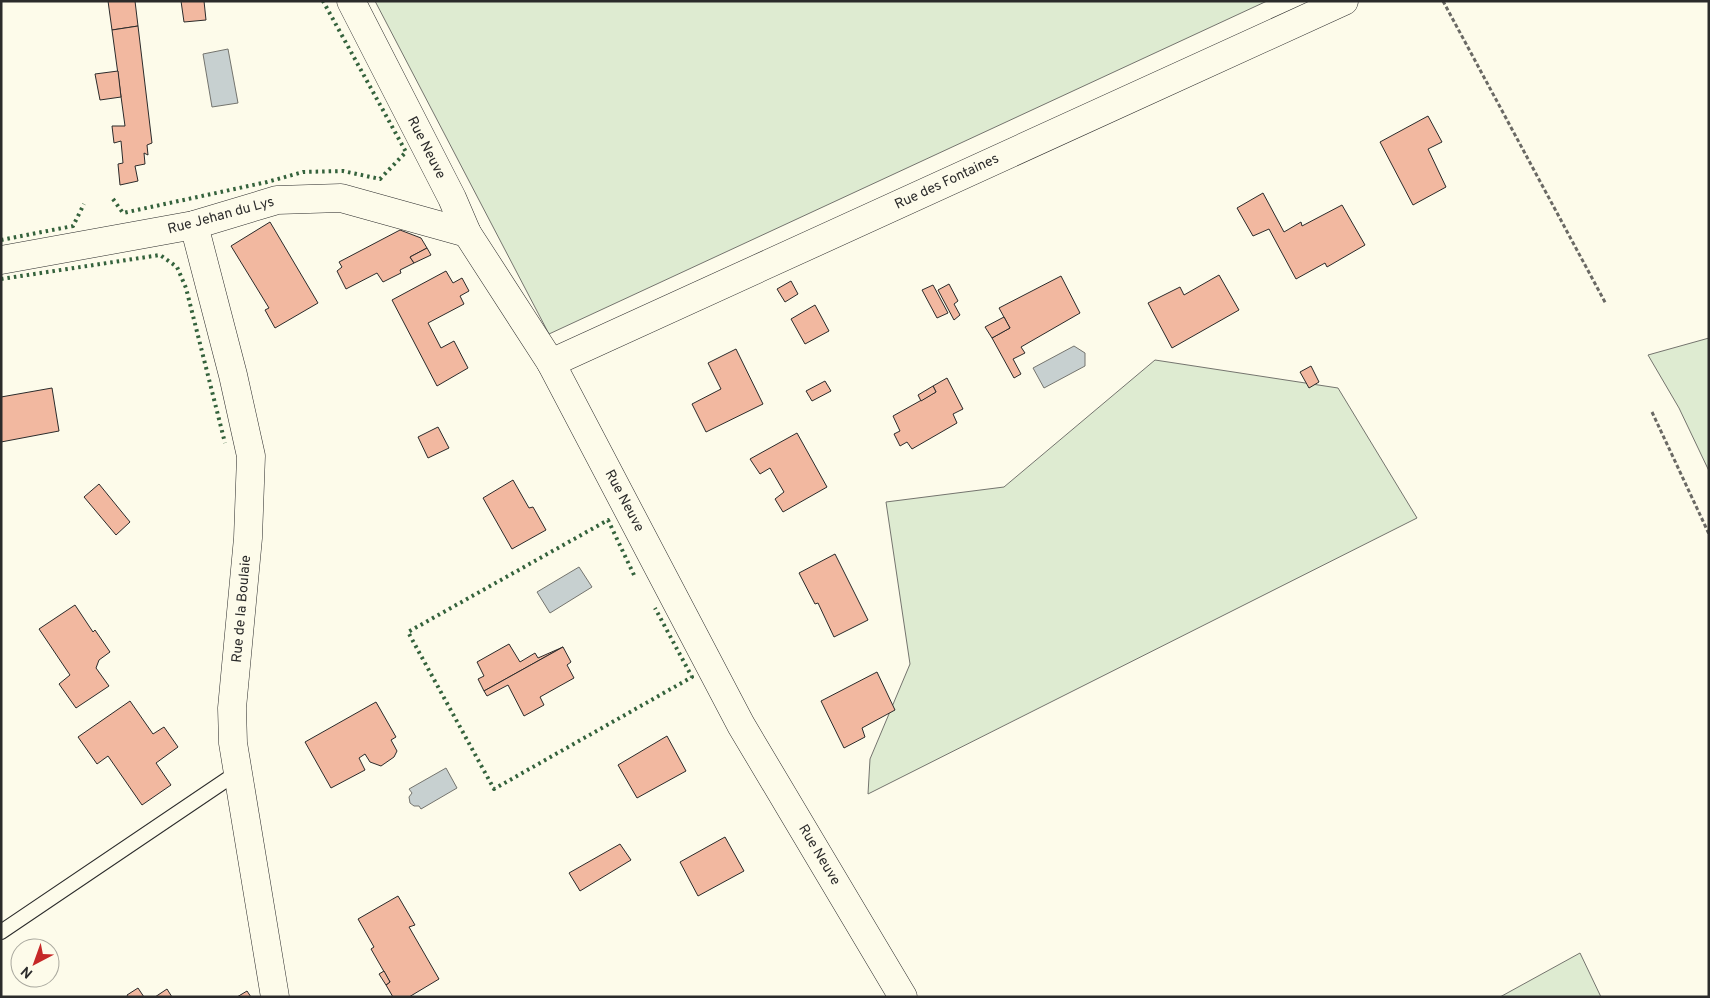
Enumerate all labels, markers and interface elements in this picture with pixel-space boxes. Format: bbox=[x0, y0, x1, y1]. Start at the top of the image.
street label: Rue Neuve bbox=[403, 114, 449, 182]
street label: Rue des Fontaines bbox=[892, 150, 1002, 214]
street label: Rue Jehan du Lys bbox=[166, 194, 276, 238]
street label: Rue Neuve bbox=[601, 467, 647, 535]
street label: Rue de la Boulaie bbox=[229, 555, 255, 663]
street label: Rue Neuve bbox=[794, 822, 844, 888]
north arrow bbox=[10, 938, 60, 988]
text: N bbox=[18, 962, 37, 981]

